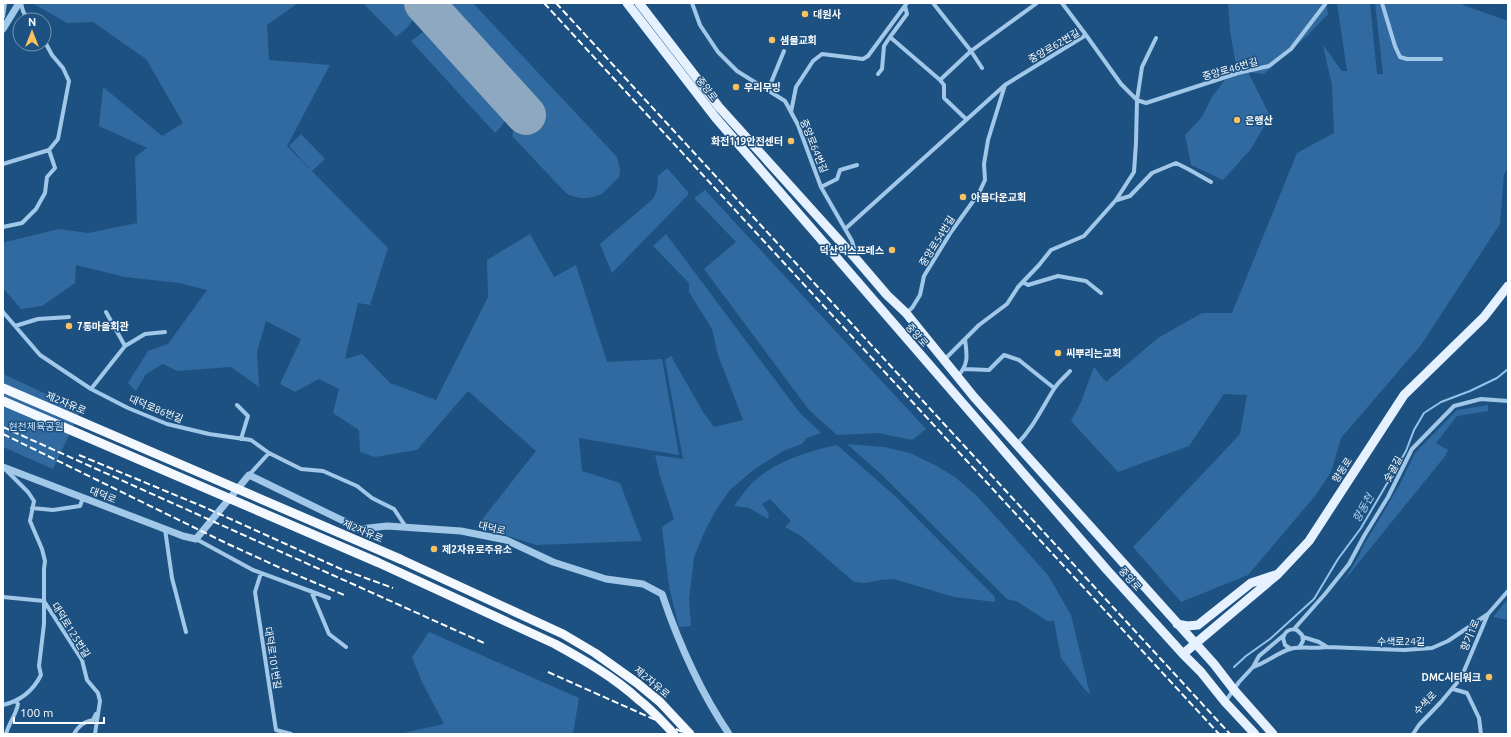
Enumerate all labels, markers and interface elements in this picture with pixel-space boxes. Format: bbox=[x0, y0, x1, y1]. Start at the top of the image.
marker: 대원사 bbox=[800, 9, 810, 19]
place label: 대원사 bbox=[813, 9, 841, 20]
north arrow bbox=[12, 12, 52, 52]
text: N bbox=[28, 16, 36, 28]
street label: 중앙로62번길 bbox=[1026, 27, 1082, 65]
marker: 샘물교회 bbox=[767, 35, 777, 45]
place label: 샘물교회 bbox=[780, 35, 817, 46]
street label: 중앙로46번길 bbox=[1201, 56, 1259, 82]
street label: 중앙로 bbox=[694, 75, 720, 103]
marker: 우리무빙 bbox=[731, 82, 741, 92]
place label: 우리무빙 bbox=[744, 82, 781, 93]
marker: 은행산 bbox=[1232, 115, 1242, 125]
place label: 은행산 bbox=[1245, 115, 1273, 126]
street label: 중앙로64번길 bbox=[798, 117, 830, 175]
place label: 화전119안전센터 bbox=[711, 136, 783, 147]
marker: 화전119안전센터 bbox=[786, 136, 796, 146]
marker: 아름다운교회 bbox=[958, 192, 968, 202]
place label: 아름다운교회 bbox=[971, 192, 1026, 203]
street label: 중앙로54번길 bbox=[917, 214, 957, 268]
place label: 덕산익스프레스 bbox=[820, 245, 884, 256]
marker: 덕산익스프레스 bbox=[887, 245, 897, 255]
marker: 7통마을회관 bbox=[64, 321, 74, 331]
place label: 7통마을회관 bbox=[77, 321, 129, 332]
street label: 중앙로 bbox=[904, 321, 930, 349]
marker: 씨뿌리는교회 bbox=[1053, 348, 1063, 358]
place label: 씨뿌리는교회 bbox=[1066, 348, 1121, 359]
street label: 제2자유로 bbox=[44, 390, 88, 416]
street label: 대덕로86번길 bbox=[127, 393, 185, 425]
park label: 현천체육공원 bbox=[8, 421, 64, 432]
street label: 숯골길 bbox=[1382, 454, 1404, 484]
street label: 향동로 bbox=[1330, 455, 1354, 485]
street label: 대덕로 bbox=[88, 485, 118, 505]
water label: 향동천 bbox=[1350, 490, 1377, 524]
street label: 제2자유로 bbox=[341, 518, 385, 544]
street label: 대덕로 bbox=[477, 520, 507, 536]
marker: 제2자유로주유소 bbox=[429, 544, 439, 554]
place label: 제2자유로주유소 bbox=[442, 544, 512, 555]
street label: 중앙로 bbox=[1117, 565, 1143, 593]
street label: 대덕로125번길 bbox=[50, 600, 92, 660]
street label: 향기1로 bbox=[1458, 618, 1482, 652]
street label: 대덕로101번길 bbox=[263, 626, 283, 690]
street label: 수색로24길 bbox=[1377, 636, 1425, 647]
street label: 제2자유로 bbox=[632, 664, 672, 700]
place label: DMC시티워크 bbox=[1422, 672, 1481, 683]
marker: DMC시티워크 bbox=[1484, 672, 1494, 682]
street label: 수색로 bbox=[1411, 689, 1439, 717]
scale bar bbox=[14, 699, 104, 725]
text: 100 m bbox=[20, 706, 53, 719]

